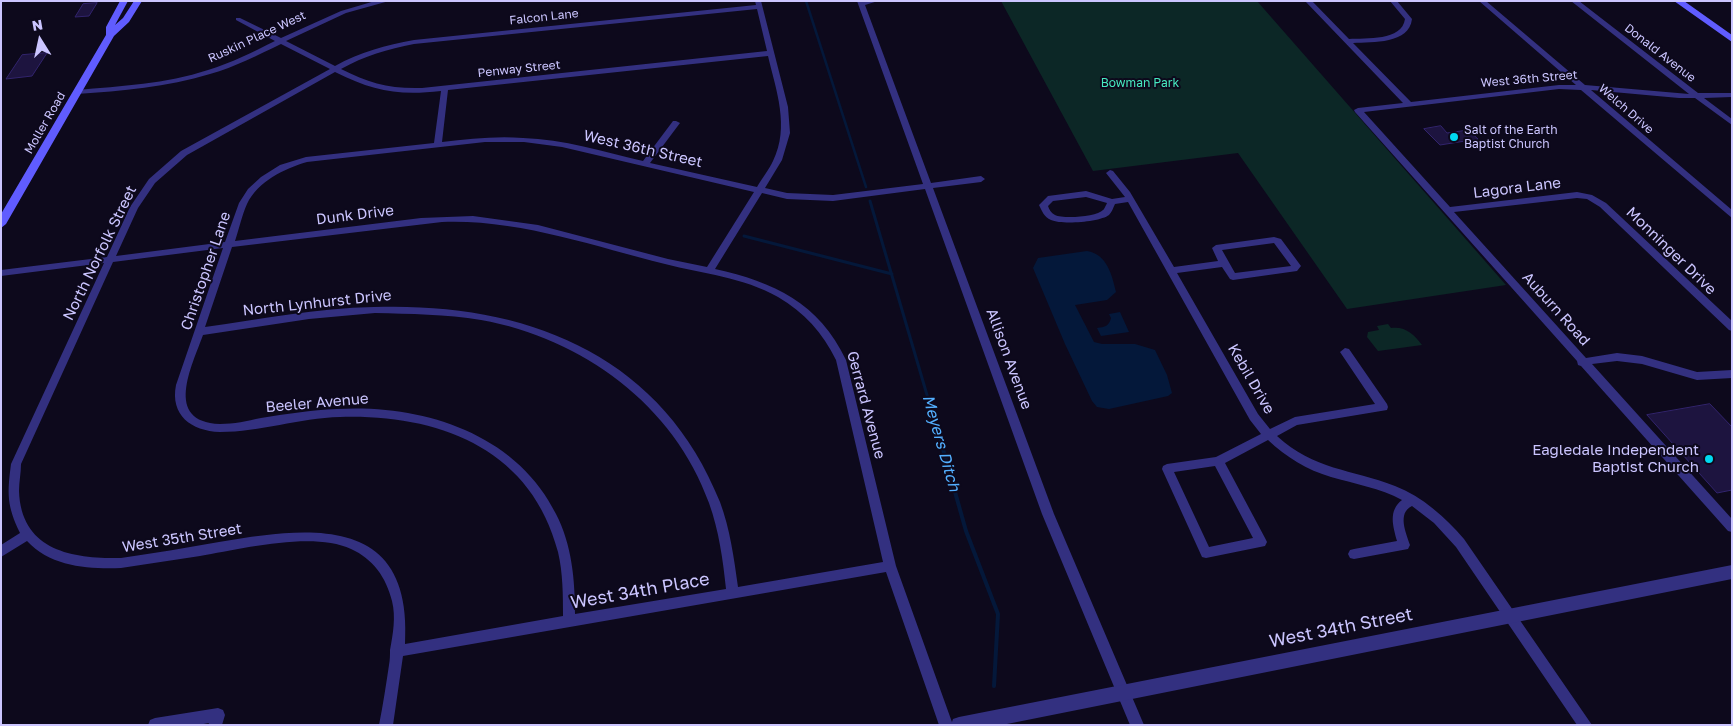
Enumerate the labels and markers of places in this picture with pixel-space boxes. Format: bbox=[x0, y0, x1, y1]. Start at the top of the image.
place label: Salt of the Earth Baptist Church bbox=[1464, 123, 1558, 151]
marker: Salt of the Earth Baptist Church bbox=[1448, 131, 1460, 143]
place label: Eagledale Independent Baptist Church bbox=[1532, 441, 1699, 476]
marker: Eagledale Independent Baptist Church bbox=[1703, 453, 1715, 465]

